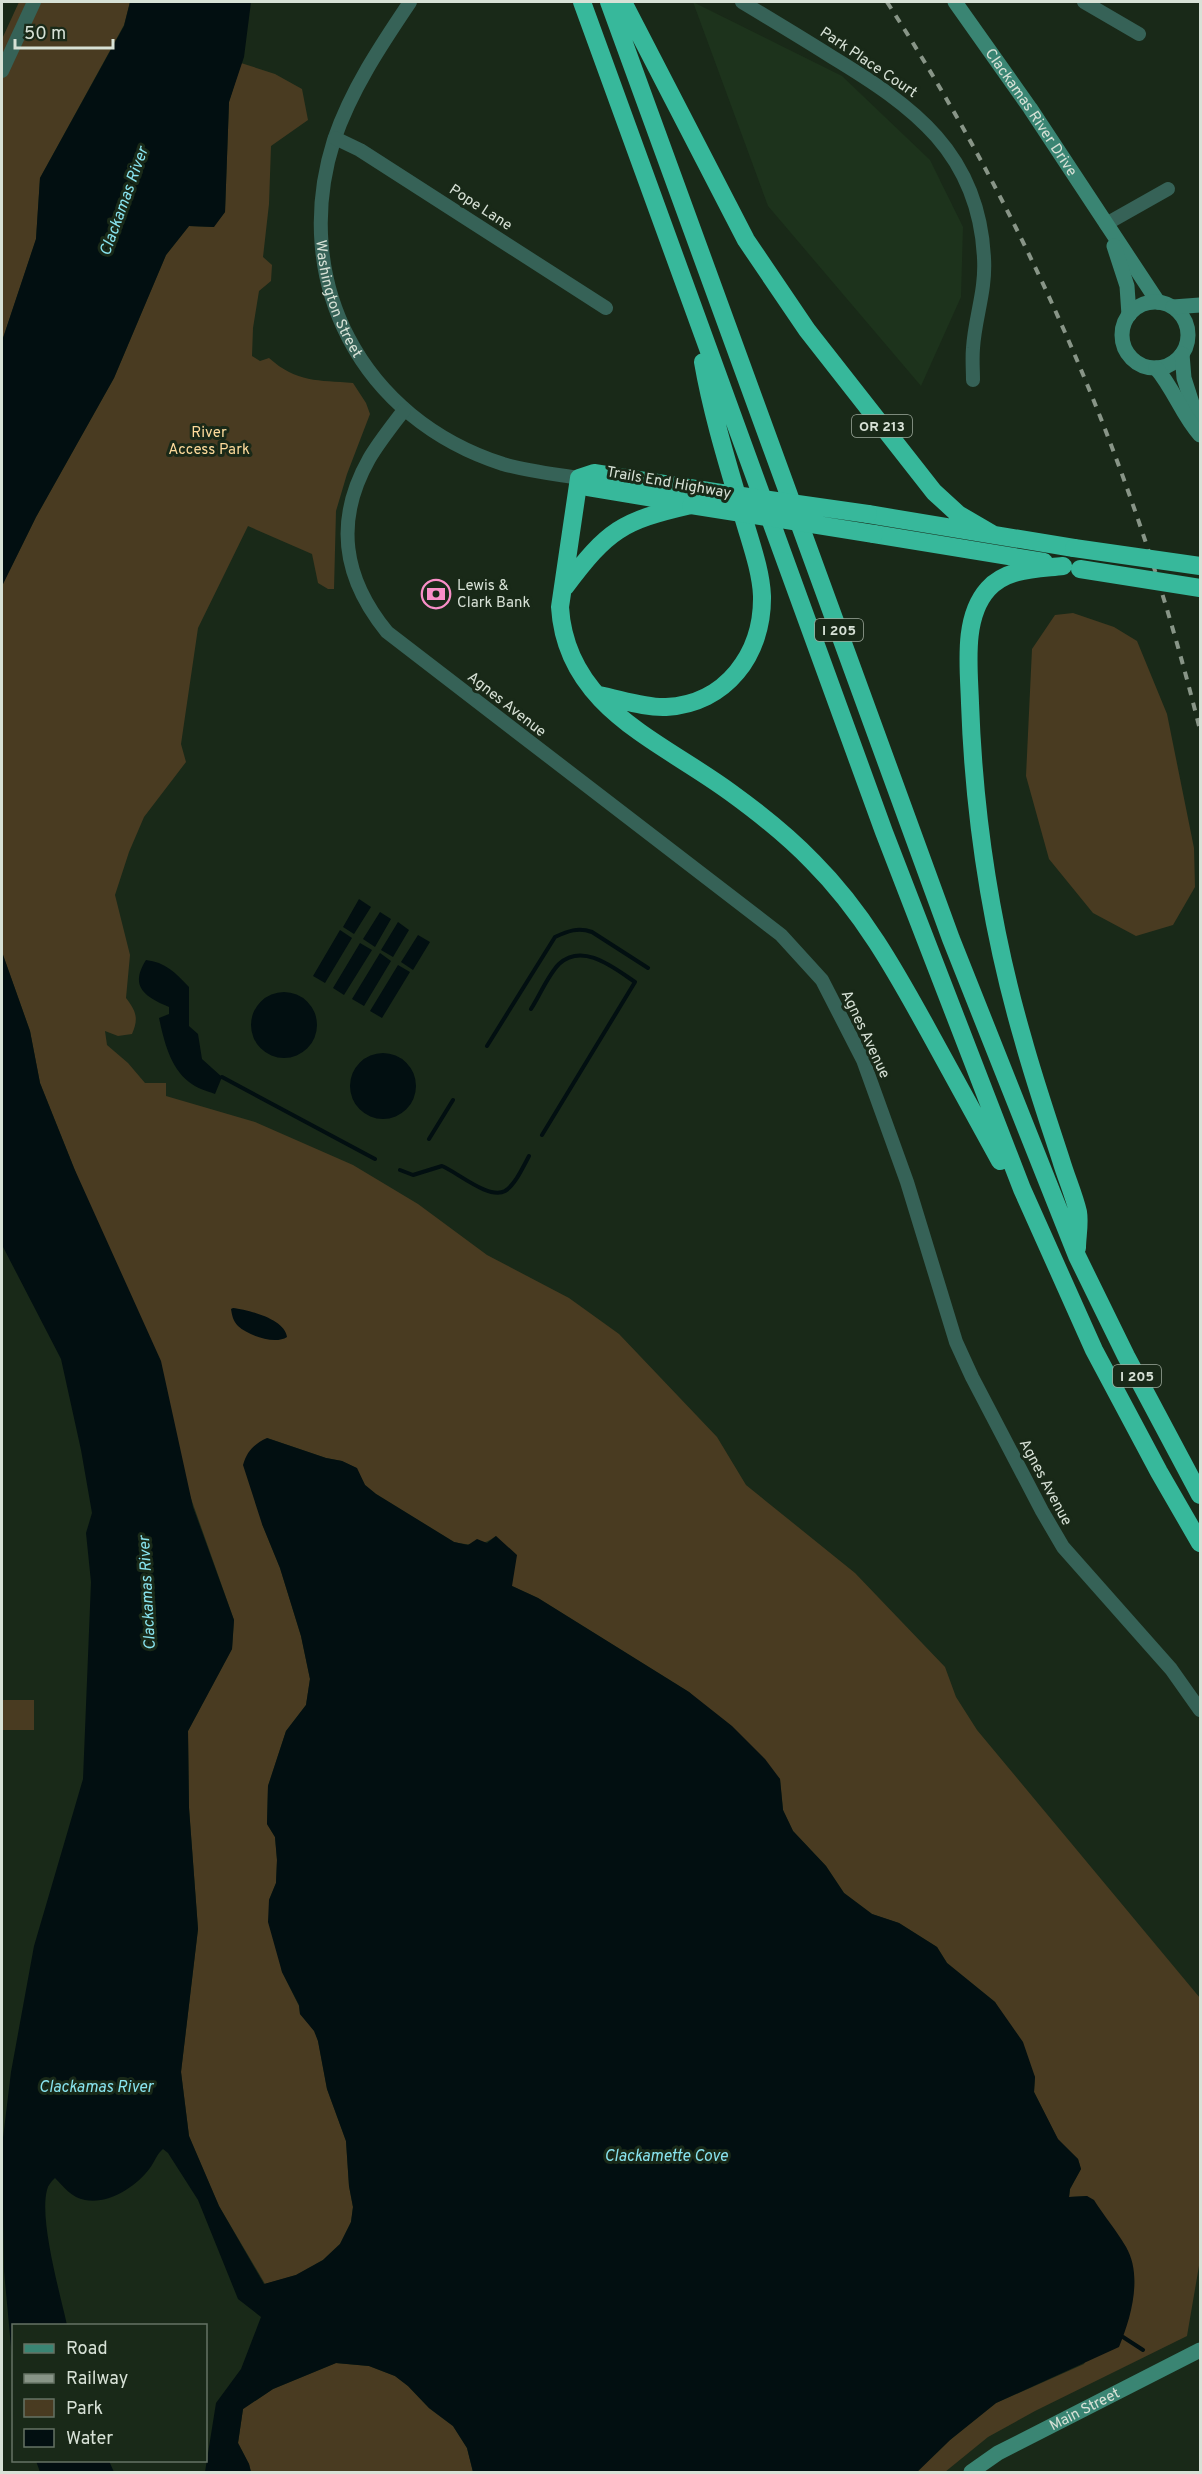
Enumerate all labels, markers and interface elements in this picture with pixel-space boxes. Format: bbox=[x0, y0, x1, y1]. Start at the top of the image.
scale bar bbox=[15, 12, 112, 50]
text: 50 m bbox=[24, 23, 66, 46]
street label: Park Place Court bbox=[816, 24, 921, 103]
street label: Clackamas River Drive bbox=[980, 45, 1080, 180]
water label: Clackamas River bbox=[96, 143, 154, 259]
street label: Pope Lane bbox=[445, 181, 515, 236]
street label: Washington Street bbox=[310, 239, 366, 362]
road number: OR 213 bbox=[852, 415, 912, 437]
park label: River Access Park bbox=[168, 424, 250, 460]
street label: Trails End Highway bbox=[605, 463, 733, 504]
place label: Lewis & Clark Bank bbox=[457, 577, 530, 613]
bank icon: Lewis & Clark Bank bbox=[420, 578, 452, 610]
road number: I 205 bbox=[815, 619, 863, 641]
street label: Agnes Avenue bbox=[463, 668, 549, 742]
street label: Agnes Avenue bbox=[836, 987, 893, 1082]
road number: I 205 bbox=[1113, 1365, 1161, 1387]
street label: Agnes Avenue bbox=[1014, 1436, 1075, 1529]
water label: Clackamas River bbox=[135, 1533, 161, 1651]
water label: Clackamas River bbox=[39, 2078, 155, 2098]
water label: Clackamette Cove bbox=[604, 2147, 729, 2167]
legend bbox=[12, 2324, 207, 2462]
text: Road bbox=[66, 2338, 108, 2361]
text: Railway bbox=[66, 2368, 128, 2391]
street label: Main Street bbox=[1047, 2384, 1124, 2436]
text: Park bbox=[66, 2398, 103, 2421]
text: Water bbox=[66, 2428, 113, 2451]

